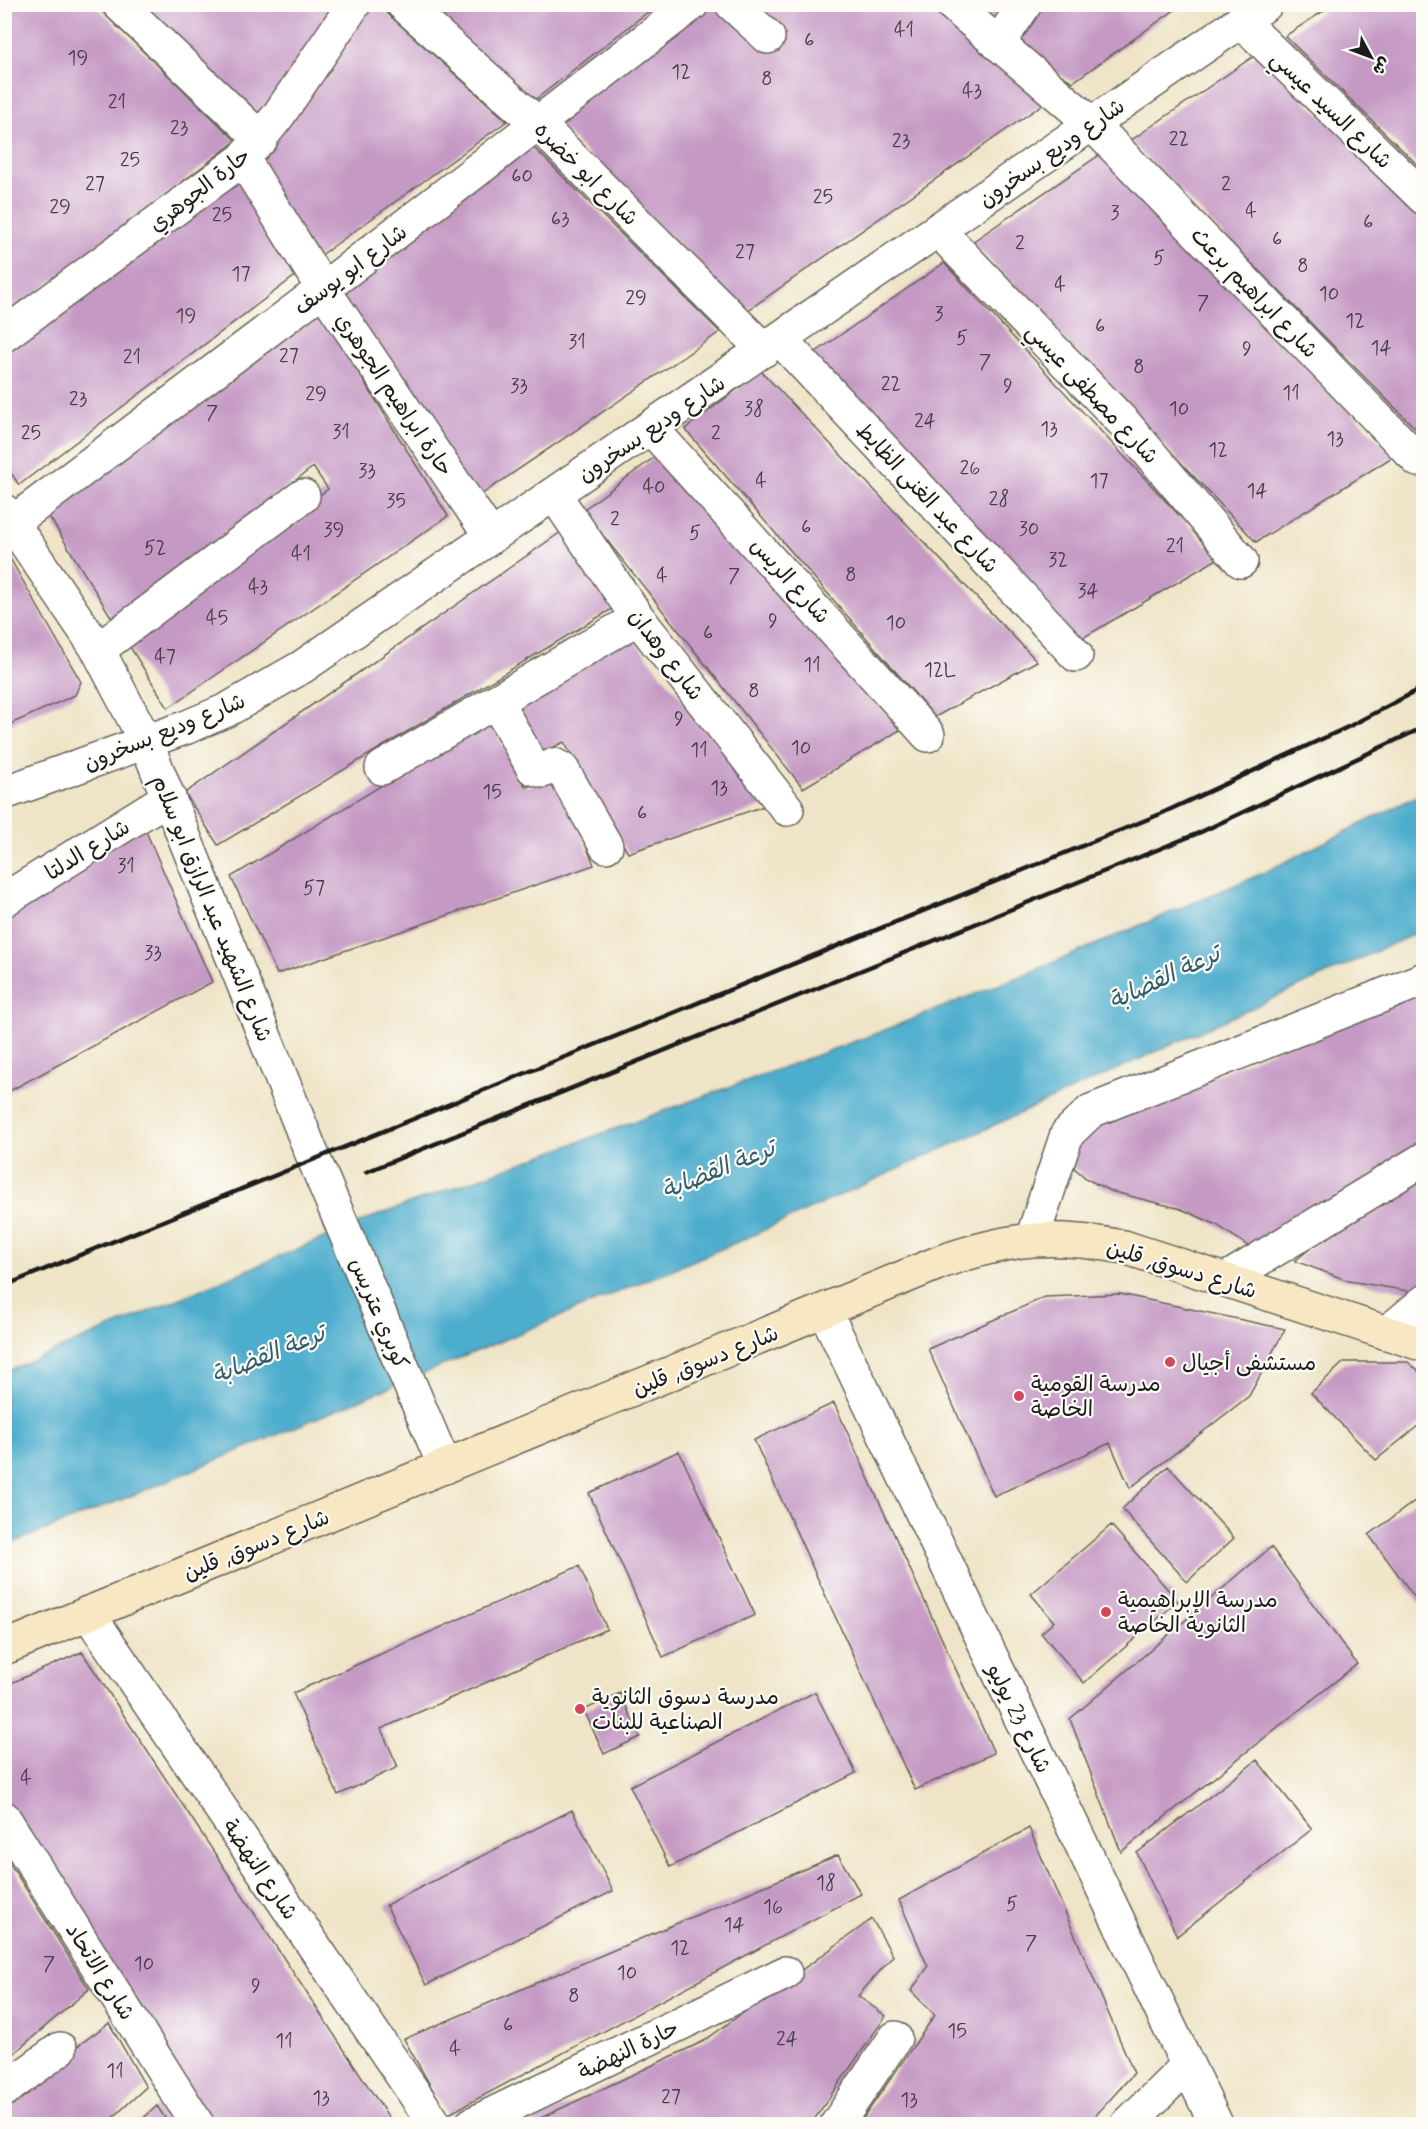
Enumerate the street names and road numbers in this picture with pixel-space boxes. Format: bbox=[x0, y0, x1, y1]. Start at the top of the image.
street label: شارع السيد عيسي bbox=[1266, 44, 1398, 174]
street label: شارع وديع بسخرون bbox=[974, 93, 1131, 215]
street label: شارع ابو خضره bbox=[528, 116, 644, 232]
street label: حارة الجوهري bbox=[144, 142, 257, 240]
street label: شارع ابو يوسف bbox=[289, 219, 413, 322]
street label: شارع ابراهيم برعث bbox=[1183, 222, 1323, 366]
street label: حارة ابراهيم الجوهري bbox=[327, 308, 458, 483]
street label: شارع مصطفى عيسي bbox=[1016, 318, 1164, 473]
street label: شارع وديع بسخرون bbox=[573, 370, 731, 489]
street label: شارع عبد الغنى الظايط bbox=[849, 417, 1004, 580]
street label: شارع الريس bbox=[743, 532, 836, 630]
street label: شارع وهدان bbox=[622, 604, 709, 707]
street label: شارع وديع بسخرون bbox=[80, 688, 250, 778]
street label: شارع الشهيد عبد الرازق ابو سلام bbox=[144, 771, 278, 1047]
street label: شارع الدلتا bbox=[40, 814, 136, 888]
street label: شارع دسوق, قلين bbox=[1103, 1234, 1260, 1306]
street label: كوبري عتريس bbox=[341, 1254, 414, 1374]
street label: شارع دسوق, قلين bbox=[628, 1320, 783, 1404]
street label: شارع دسوق, قلين bbox=[179, 1504, 334, 1588]
street label: شارع 23 يوليو bbox=[979, 1658, 1057, 1778]
street label: شارع النهضة bbox=[215, 1814, 303, 1926]
street label: شارع الاتحاد bbox=[58, 1918, 140, 2026]
street label: حارة النهضة bbox=[574, 2014, 684, 2087]

